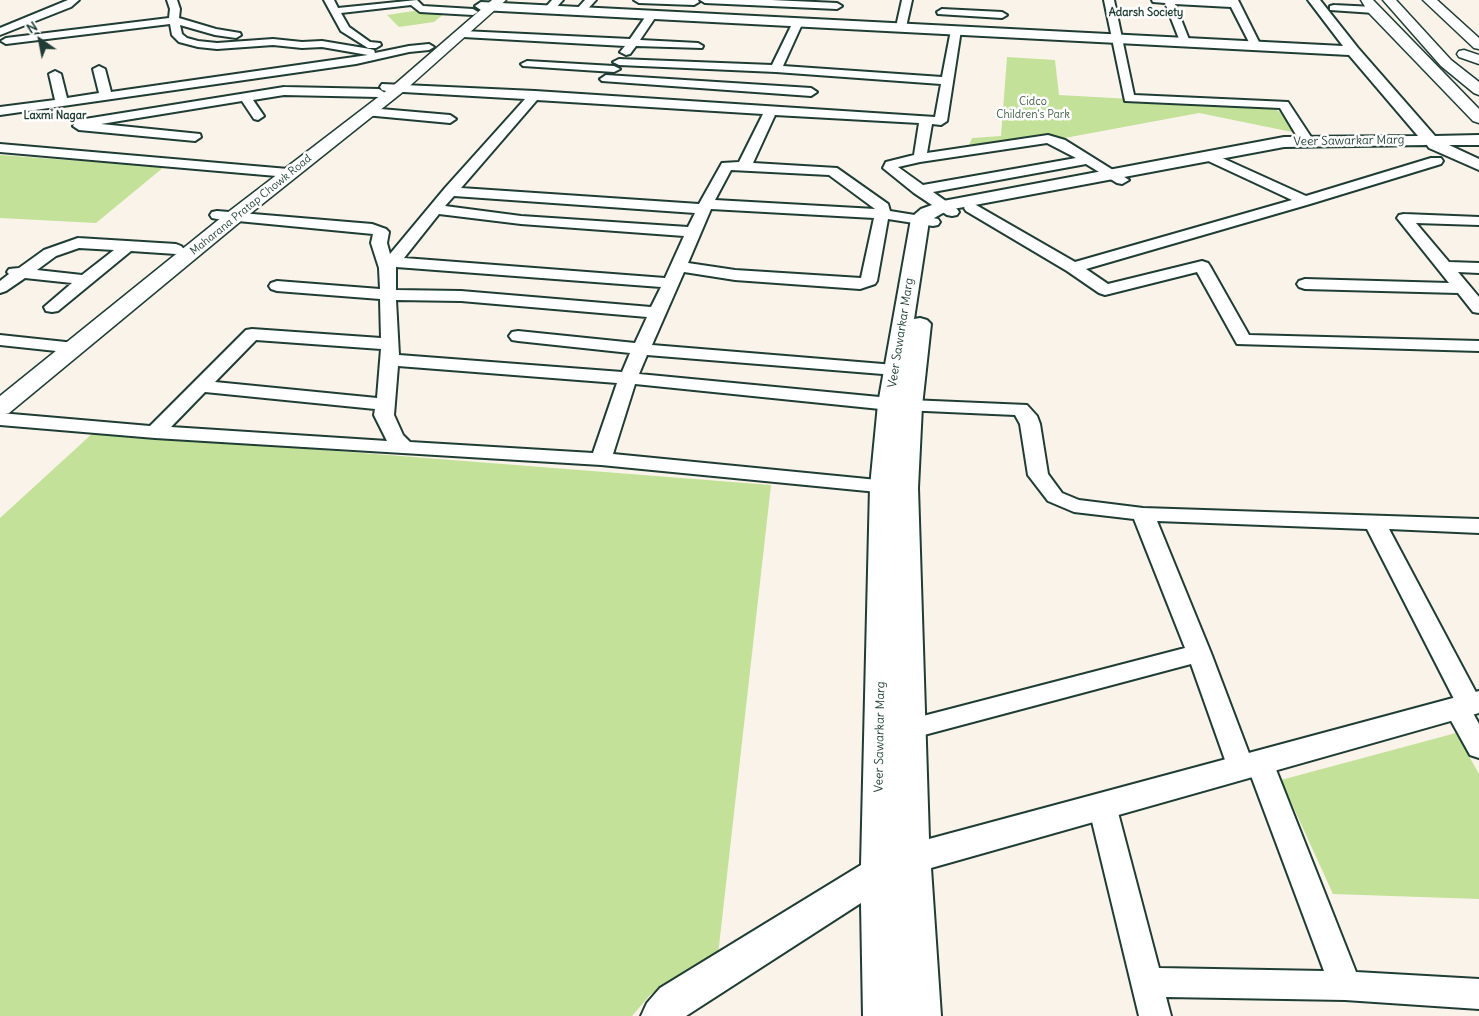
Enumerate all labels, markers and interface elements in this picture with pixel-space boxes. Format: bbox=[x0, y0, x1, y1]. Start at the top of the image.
district label: Adarsh Society bbox=[1109, 6, 1183, 20]
north arrow bbox=[15, 15, 65, 65]
text: N bbox=[23, 17, 41, 38]
park label: Cidco Children's Park bbox=[996, 95, 1070, 121]
district label: Laxmi Nagar bbox=[24, 109, 86, 123]
street label: Veer Sawarkar Marg bbox=[1293, 133, 1405, 149]
street label: Maharana Pratap Chowk Road bbox=[188, 152, 314, 258]
street label: Veer Sawarkar Marg bbox=[885, 277, 917, 389]
street label: Veer Sawarkar Marg bbox=[872, 681, 888, 793]

